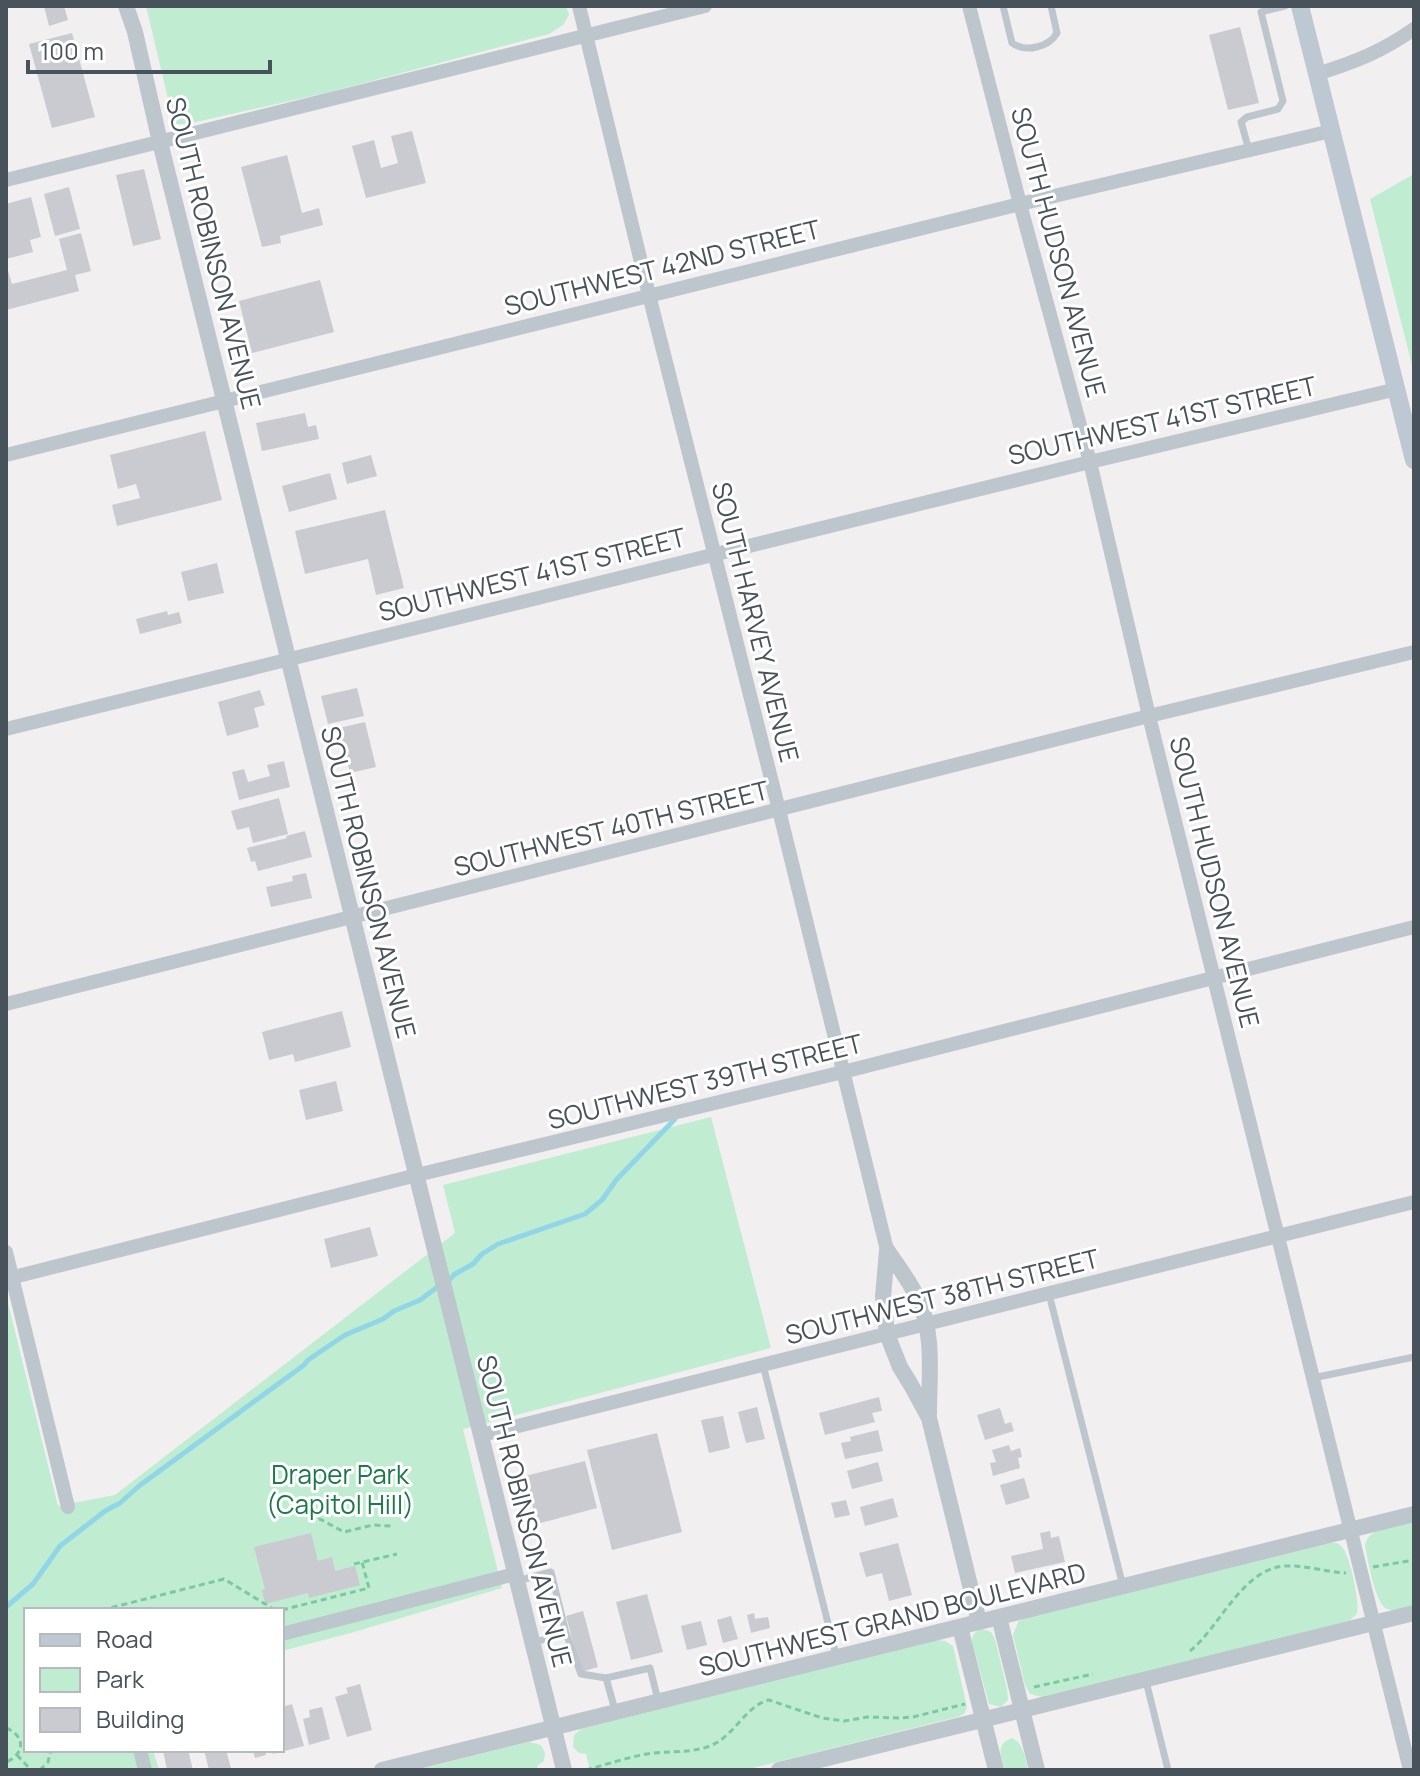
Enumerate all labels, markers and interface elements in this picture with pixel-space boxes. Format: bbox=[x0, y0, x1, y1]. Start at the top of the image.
scale bar bbox=[28, 24, 270, 74]
text: 100 m bbox=[40, 34, 104, 67]
street label: SOUTH ROBINSON AVENUE bbox=[158, 93, 270, 413]
street label: SOUTH HUDSON AVENUE bbox=[1003, 103, 1115, 401]
street label: SOUTHWEST 42ND STREET bbox=[500, 210, 824, 324]
street label: SOUTHWEST 41ST STREET bbox=[1004, 367, 1320, 473]
street label: SOUTH HARVEY AVENUE bbox=[704, 478, 808, 766]
street label: SOUTHWEST 41ST STREET bbox=[375, 518, 690, 630]
street label: SOUTH ROBINSON AVENUE bbox=[313, 722, 425, 1042]
street label: SOUTH HUDSON AVENUE bbox=[1161, 733, 1269, 1031]
street label: SOUTHWEST 40TH STREET bbox=[450, 771, 773, 885]
street label: SOUTHWEST 39TH STREET bbox=[544, 1024, 866, 1138]
street label: SOUTHWEST 38TH STREET bbox=[781, 1239, 1103, 1352]
street label: SOUTH ROBINSON AVENUE bbox=[469, 1351, 581, 1671]
park label: Draper Park (Capitol Hill) bbox=[266, 1456, 414, 1522]
street label: SOUTHWEST GRAND BOULEVARD bbox=[695, 1553, 1089, 1685]
legend bbox=[24, 1608, 284, 1752]
text: Road bbox=[96, 1622, 153, 1655]
text: Park bbox=[96, 1662, 145, 1695]
text: Building bbox=[96, 1702, 184, 1735]

